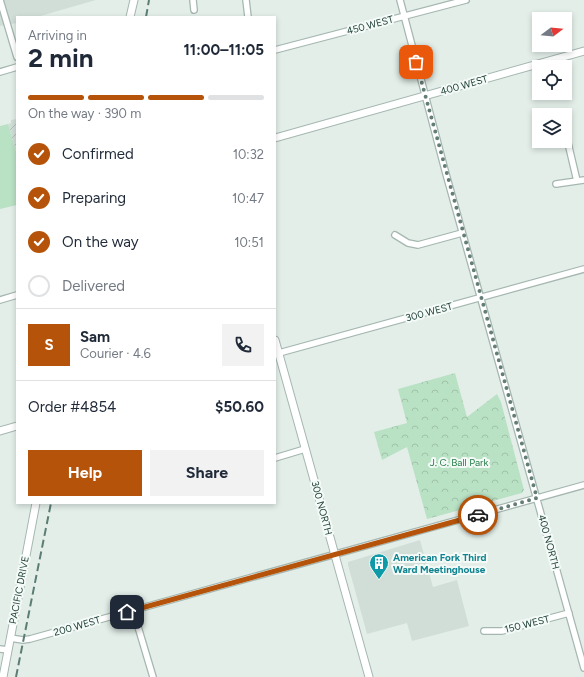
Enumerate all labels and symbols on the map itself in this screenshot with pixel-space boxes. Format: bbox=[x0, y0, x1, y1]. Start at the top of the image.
street label: 450 WEST bbox=[345, 12, 395, 37]
north arrow bbox=[532, 12, 572, 52]
pin bbox=[399, 45, 433, 79]
street label: 400 WEST bbox=[439, 72, 490, 98]
street label: 300 WEST bbox=[404, 299, 454, 324]
park label: J. C. Ball Park bbox=[430, 456, 488, 469]
street label: 300 NORTH bbox=[309, 480, 335, 536]
courier bbox=[458, 495, 498, 535]
street label: 400 NORTH bbox=[535, 513, 563, 571]
place label: American Fork Third Ward Meetinghouse bbox=[393, 551, 486, 576]
building icon: American Fork Third Ward Meetinghouse bbox=[368, 552, 390, 580]
street label: PACIFIC DRIVE bbox=[6, 555, 32, 625]
pin bbox=[110, 595, 144, 629]
street label: 150 WEST bbox=[503, 612, 551, 636]
street label: 200 WEST bbox=[52, 613, 102, 639]

